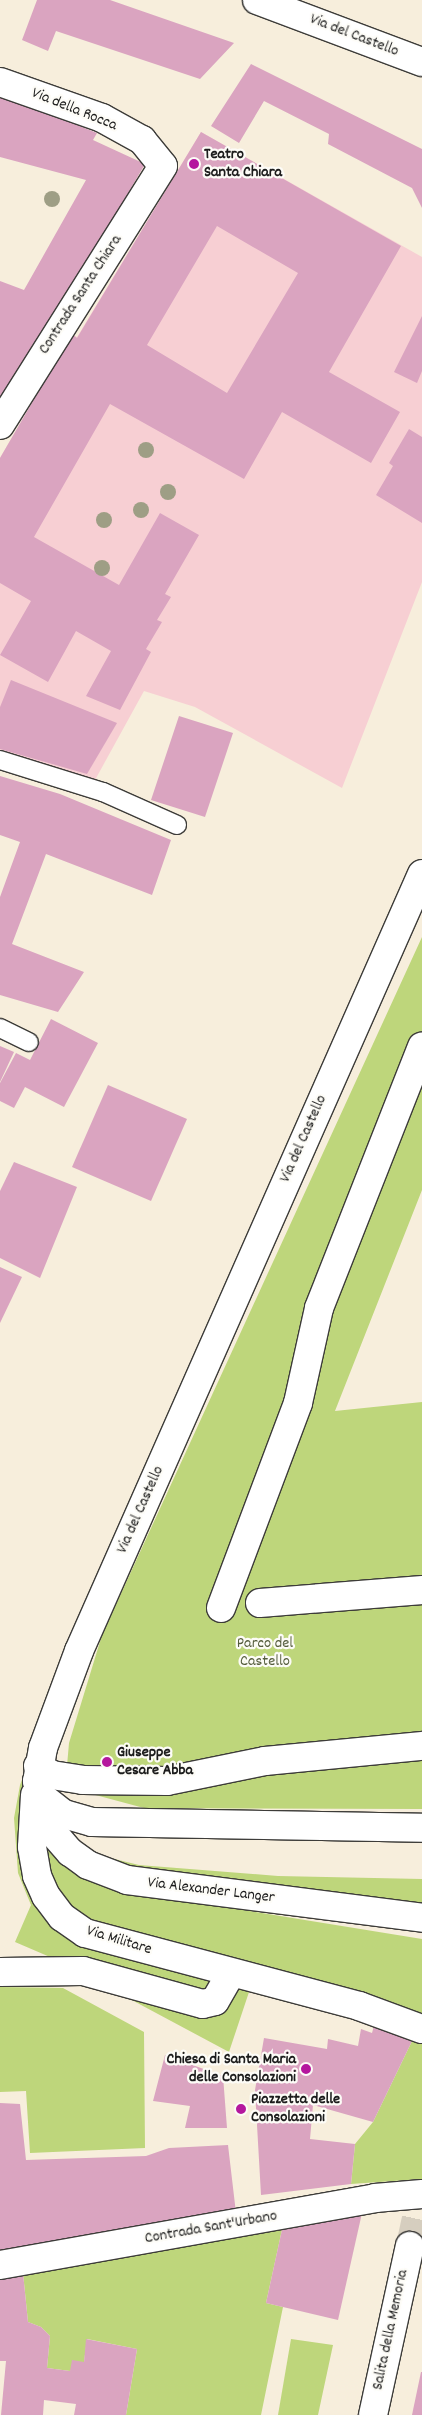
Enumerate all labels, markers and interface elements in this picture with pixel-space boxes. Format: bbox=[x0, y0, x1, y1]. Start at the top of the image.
street label: Via del Castello bbox=[307, 10, 401, 62]
street label: Via della Rocca bbox=[28, 84, 120, 136]
place label: Teatro Santa Chiara bbox=[204, 145, 282, 183]
marker: Teatro Santa Chiara bbox=[188, 158, 200, 170]
street label: Contrada Santa Chiara bbox=[35, 232, 127, 358]
street label: Via del Castello bbox=[276, 1092, 332, 1186]
street label: Via del Castello bbox=[113, 1463, 169, 1557]
park label: Parco del Castello bbox=[237, 1634, 293, 1672]
place label: Giuseppe Cesare Abba bbox=[117, 1743, 193, 1781]
marker: Giuseppe Cesare Abba bbox=[101, 1756, 113, 1768]
street label: Via Alexander Langer bbox=[146, 1874, 276, 1908]
street label: Via Militare bbox=[84, 1922, 154, 1960]
place label: Chiesa di Santa Maria delle Consolazioni bbox=[167, 2050, 296, 2088]
marker: Chiesa di Santa Maria delle Consolazioni bbox=[300, 2063, 312, 2075]
place label: Piazzetta delle Consolazioni bbox=[251, 2090, 340, 2128]
marker: Piazzetta delle Consolazioni bbox=[235, 2103, 247, 2115]
street label: Contrada Sant'Urbano bbox=[143, 2207, 279, 2249]
street label: Salita della Memoria bbox=[369, 2268, 413, 2392]

